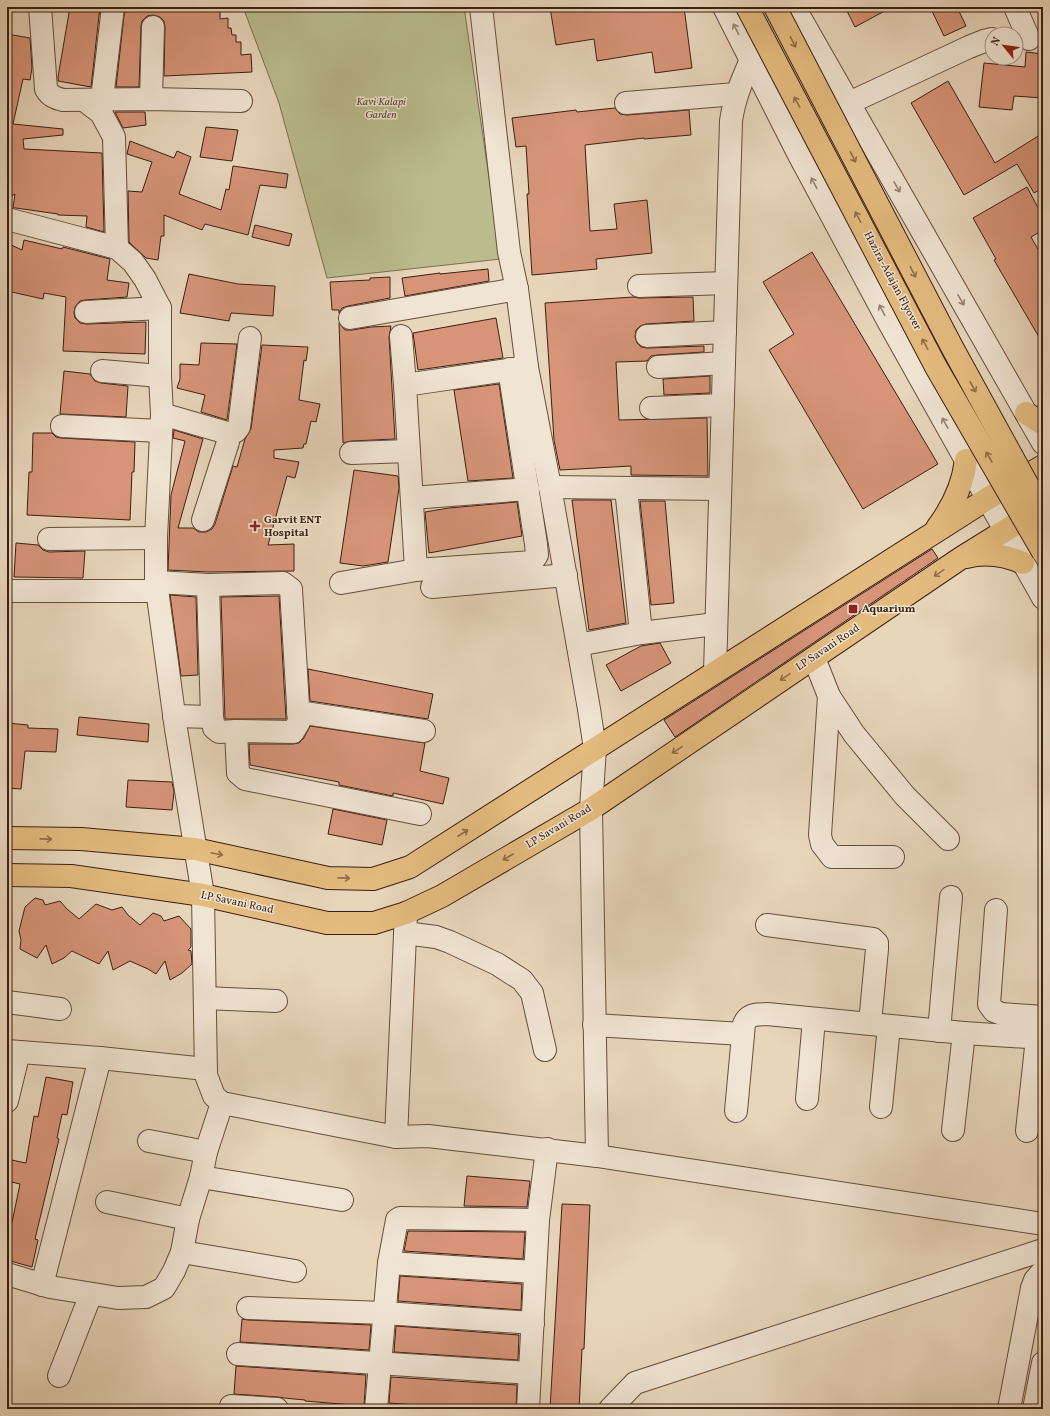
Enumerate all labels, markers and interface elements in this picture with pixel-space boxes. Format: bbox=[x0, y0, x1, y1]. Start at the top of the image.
one-way arrow bbox=[732, 24, 740, 36]
north arrow bbox=[984, 26, 1024, 66]
one-way arrow bbox=[790, 35, 797, 47]
text: N bbox=[988, 35, 1005, 49]
park label: Kavi Kalapi Garden bbox=[356, 95, 406, 123]
one-way arrow bbox=[793, 96, 800, 108]
one-way arrow bbox=[850, 151, 857, 163]
one-way arrow bbox=[809, 177, 817, 189]
one-way arrow bbox=[893, 181, 901, 193]
one-way arrow bbox=[853, 211, 861, 223]
street label: Hazira-Adajan Flyover bbox=[860, 229, 925, 333]
one-way arrow bbox=[910, 266, 917, 278]
one-way arrow bbox=[958, 294, 966, 306]
one-way arrow bbox=[878, 304, 885, 316]
one-way arrow bbox=[920, 339, 928, 351]
one-way arrow bbox=[970, 381, 978, 393]
one-way arrow bbox=[941, 418, 949, 430]
one-way arrow bbox=[984, 452, 992, 464]
place label: Garvit ENT Hospital bbox=[264, 513, 322, 541]
marker: Garvit ENT Hospital bbox=[249, 520, 261, 532]
one-way arrow bbox=[933, 569, 944, 577]
place label: Aquarium bbox=[862, 602, 916, 617]
marker: Aquarium bbox=[847, 603, 859, 615]
street label: LP Savani Road bbox=[793, 621, 863, 675]
one-way arrow bbox=[780, 673, 791, 681]
one-way arrow bbox=[672, 746, 683, 754]
street label: LP Savani Road bbox=[523, 801, 595, 853]
one-way arrow bbox=[457, 829, 469, 837]
one-way arrow bbox=[39, 835, 52, 842]
one-way arrow bbox=[210, 850, 223, 858]
one-way arrow bbox=[503, 853, 514, 861]
one-way arrow bbox=[337, 874, 350, 882]
street label: LP Savani Road bbox=[199, 888, 275, 918]

